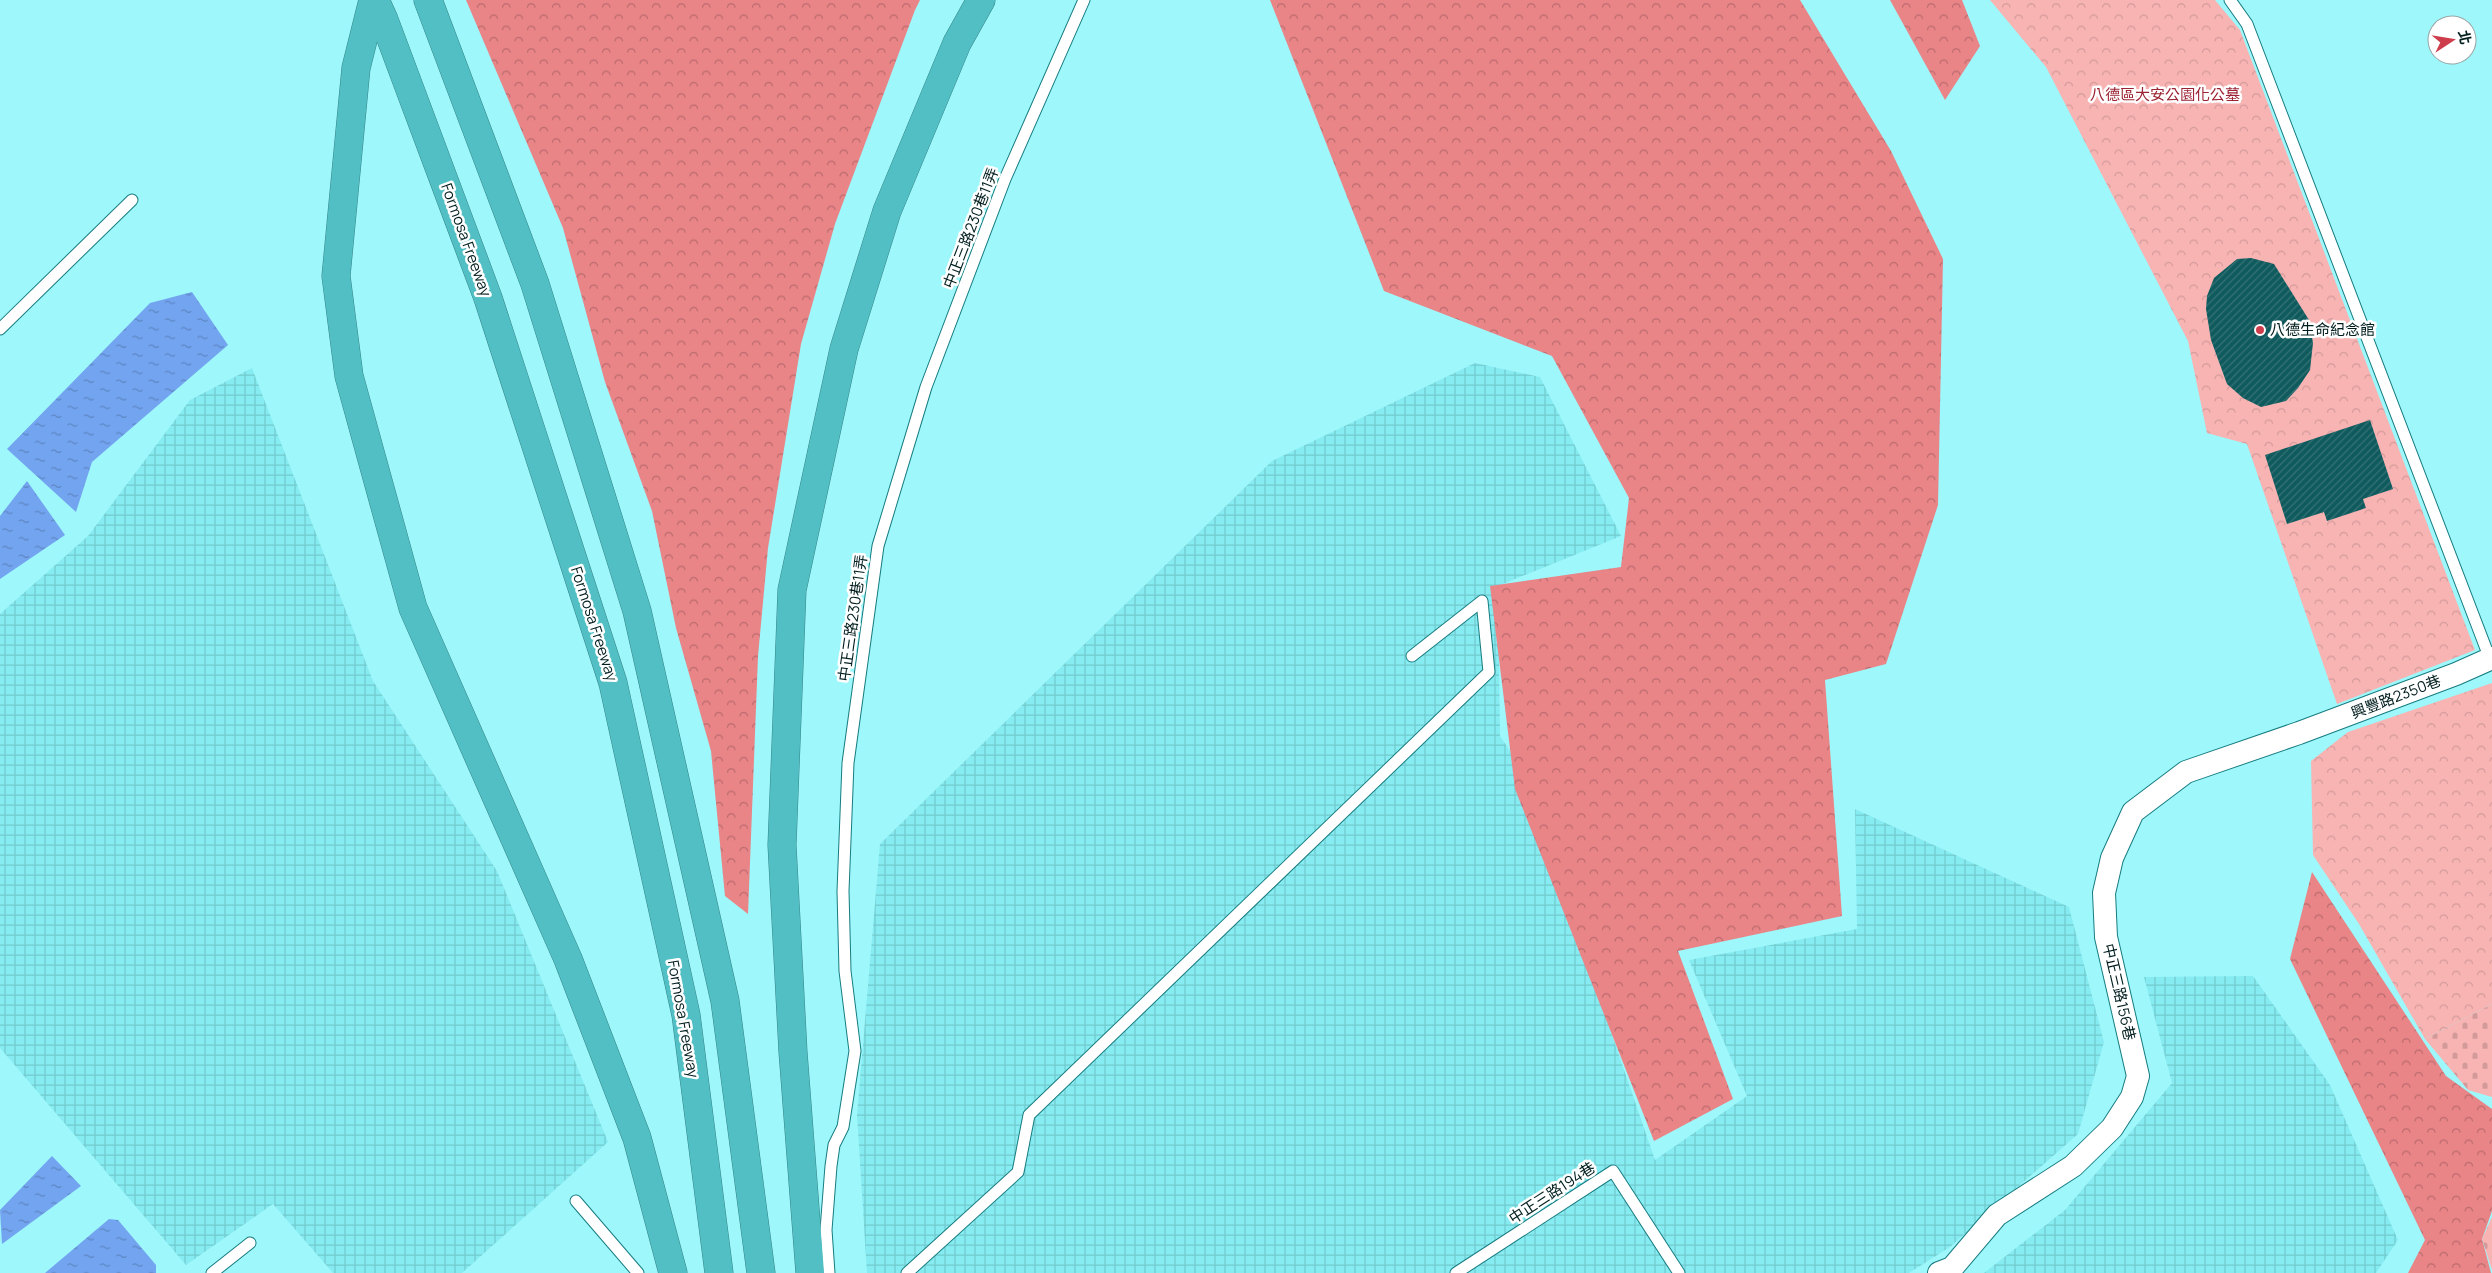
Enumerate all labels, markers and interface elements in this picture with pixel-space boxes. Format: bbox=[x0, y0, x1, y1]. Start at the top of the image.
north arrow bbox=[2427, 15, 2477, 65]
text: 北 bbox=[2454, 28, 2476, 46]
park label: 八德區大安公園化公墓 bbox=[2090, 84, 2240, 105]
street label: 中正三路230巷11弄 bbox=[938, 164, 1003, 291]
street label: Formosa Freeway bbox=[436, 180, 497, 299]
place label: 八德生命紀念館 bbox=[2270, 319, 2375, 340]
marker: 八德生命紀念館 bbox=[2254, 324, 2266, 336]
street label: 中正三路230巷11弄 bbox=[833, 553, 872, 683]
street label: Formosa Freeway bbox=[566, 564, 623, 684]
street label: 興豐路2350巷 bbox=[2348, 670, 2444, 723]
street label: 中正三路156巷 bbox=[2098, 941, 2141, 1042]
street label: Formosa Freeway bbox=[663, 958, 704, 1080]
street label: 中正三路194巷 bbox=[1504, 1157, 1599, 1228]

